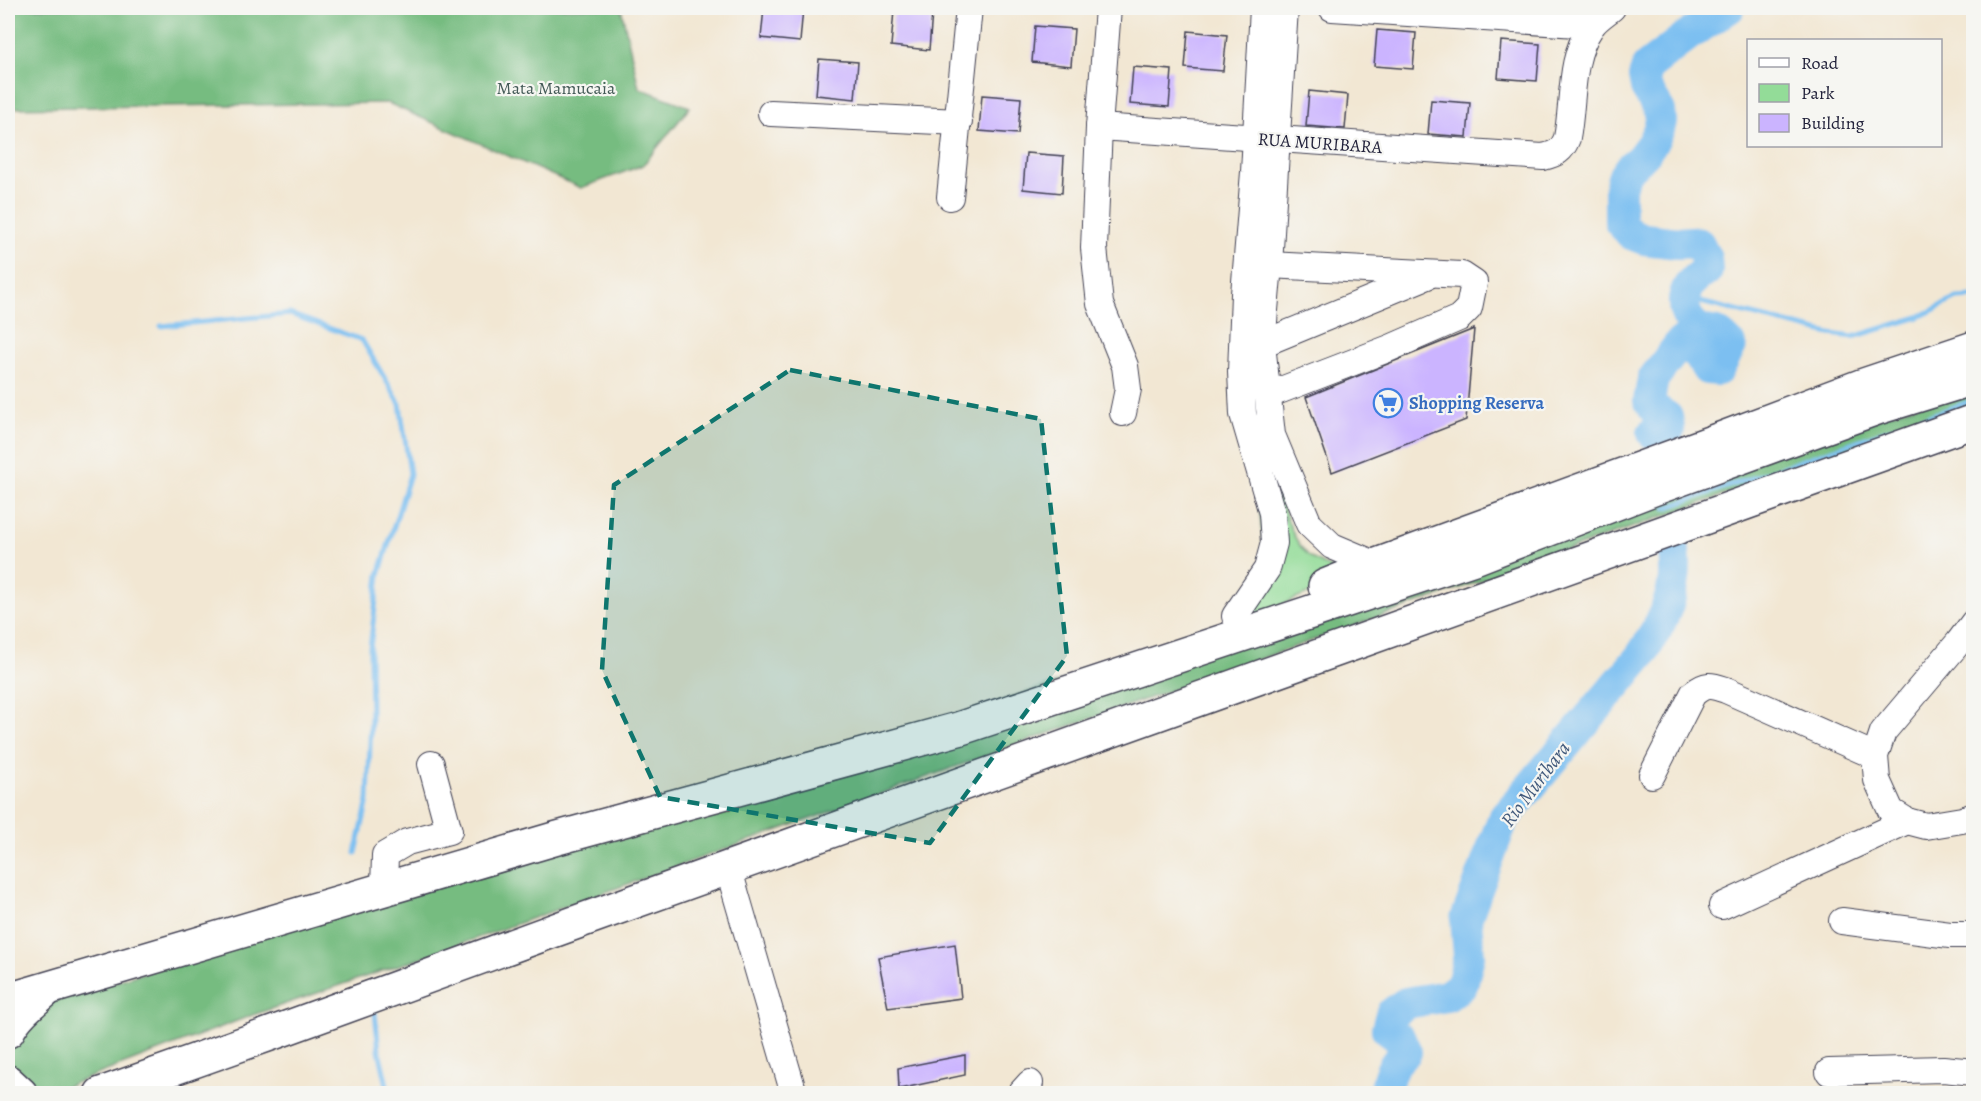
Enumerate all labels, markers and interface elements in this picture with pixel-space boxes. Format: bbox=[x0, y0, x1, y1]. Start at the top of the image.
legend bbox=[1747, 39, 1942, 147]
text: Road bbox=[1801, 51, 1839, 75]
park label: Mata Mamucaia bbox=[497, 76, 616, 100]
text: Park bbox=[1801, 81, 1835, 105]
text: Building bbox=[1801, 111, 1865, 135]
street label: RUA MURIBARA bbox=[1257, 127, 1383, 159]
supermarket icon: Shopping Reserva bbox=[1372, 387, 1404, 419]
place label: Shopping Reserva bbox=[1409, 391, 1544, 415]
water label: Rio Muribara bbox=[1494, 736, 1576, 832]

